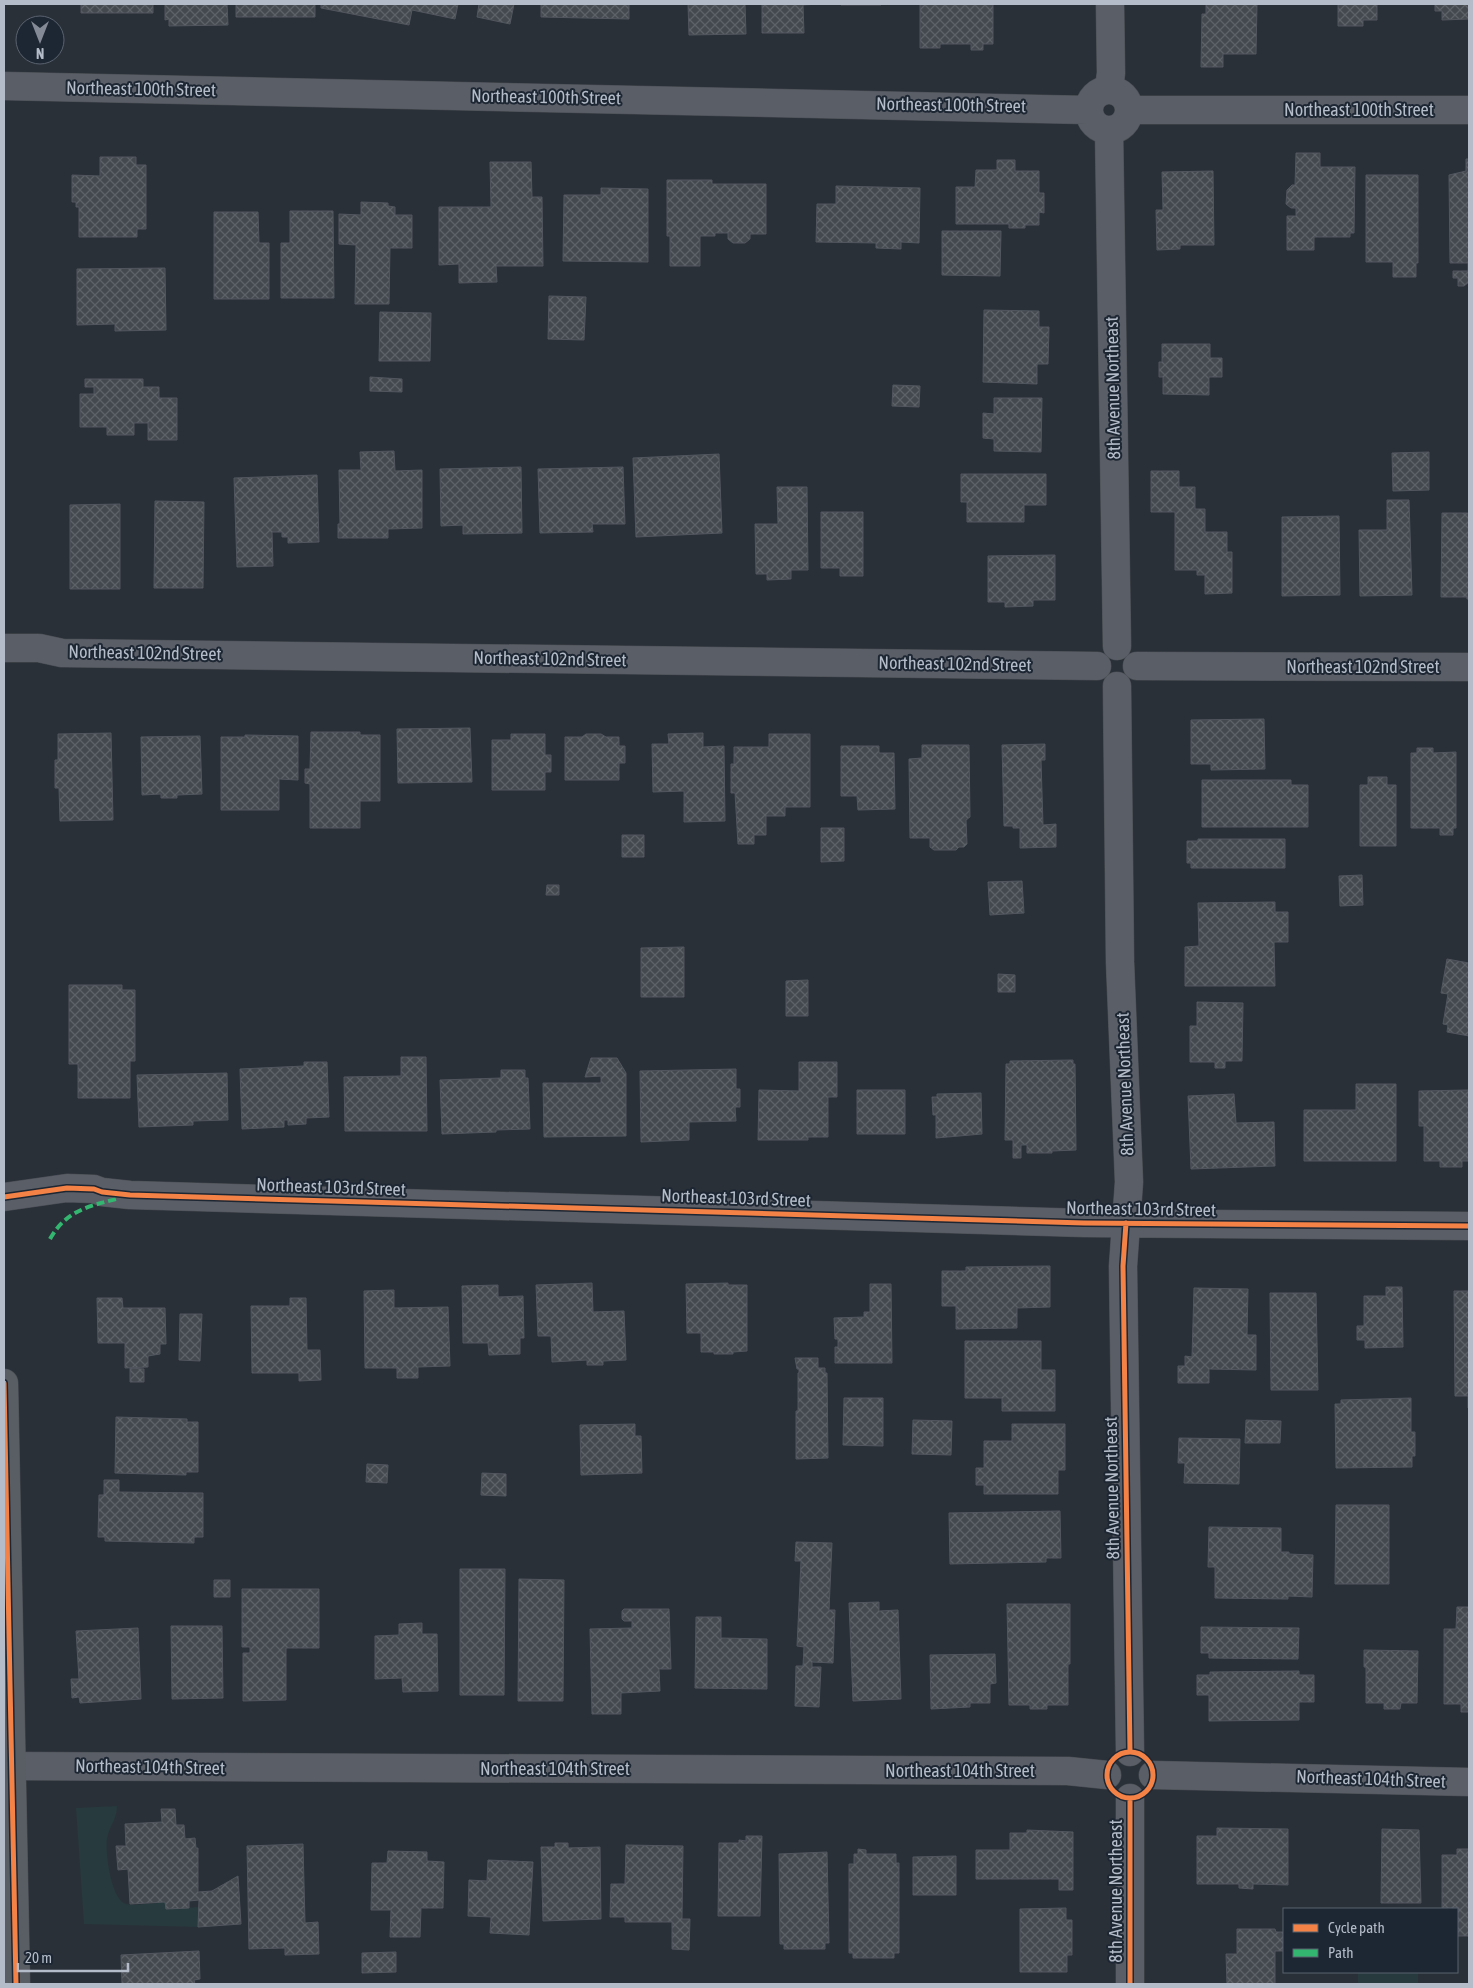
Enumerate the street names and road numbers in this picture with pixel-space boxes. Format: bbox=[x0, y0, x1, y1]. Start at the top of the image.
street label: Northeast 100th Street bbox=[66, 77, 216, 100]
street label: Northeast 100th Street bbox=[471, 85, 621, 108]
street label: Northeast 100th Street bbox=[876, 93, 1026, 116]
street label: Northeast 100th Street bbox=[1284, 99, 1434, 120]
street label: 8th Avenue Northeast bbox=[1101, 316, 1124, 460]
street label: Northeast 102nd Street bbox=[68, 641, 222, 664]
street label: Northeast 102nd Street bbox=[473, 647, 627, 670]
street label: Northeast 102nd Street bbox=[878, 652, 1032, 675]
street label: Northeast 102nd Street bbox=[1286, 656, 1440, 677]
street label: 8th Avenue Northeast bbox=[1112, 1012, 1137, 1156]
street label: Northeast 103rd Street bbox=[256, 1173, 406, 1200]
street label: Northeast 103rd Street bbox=[661, 1184, 811, 1211]
street label: Northeast 103rd Street bbox=[1066, 1197, 1216, 1220]
street label: 8th Avenue Northeast bbox=[1100, 1416, 1123, 1560]
street label: Northeast 104th Street bbox=[75, 1755, 225, 1778]
street label: Northeast 104th Street bbox=[480, 1758, 630, 1779]
street label: Northeast 104th Street bbox=[885, 1760, 1035, 1781]
street label: Northeast 104th Street bbox=[1296, 1765, 1446, 1792]
street label: 8th Avenue Northeast bbox=[1105, 1819, 1126, 1963]

